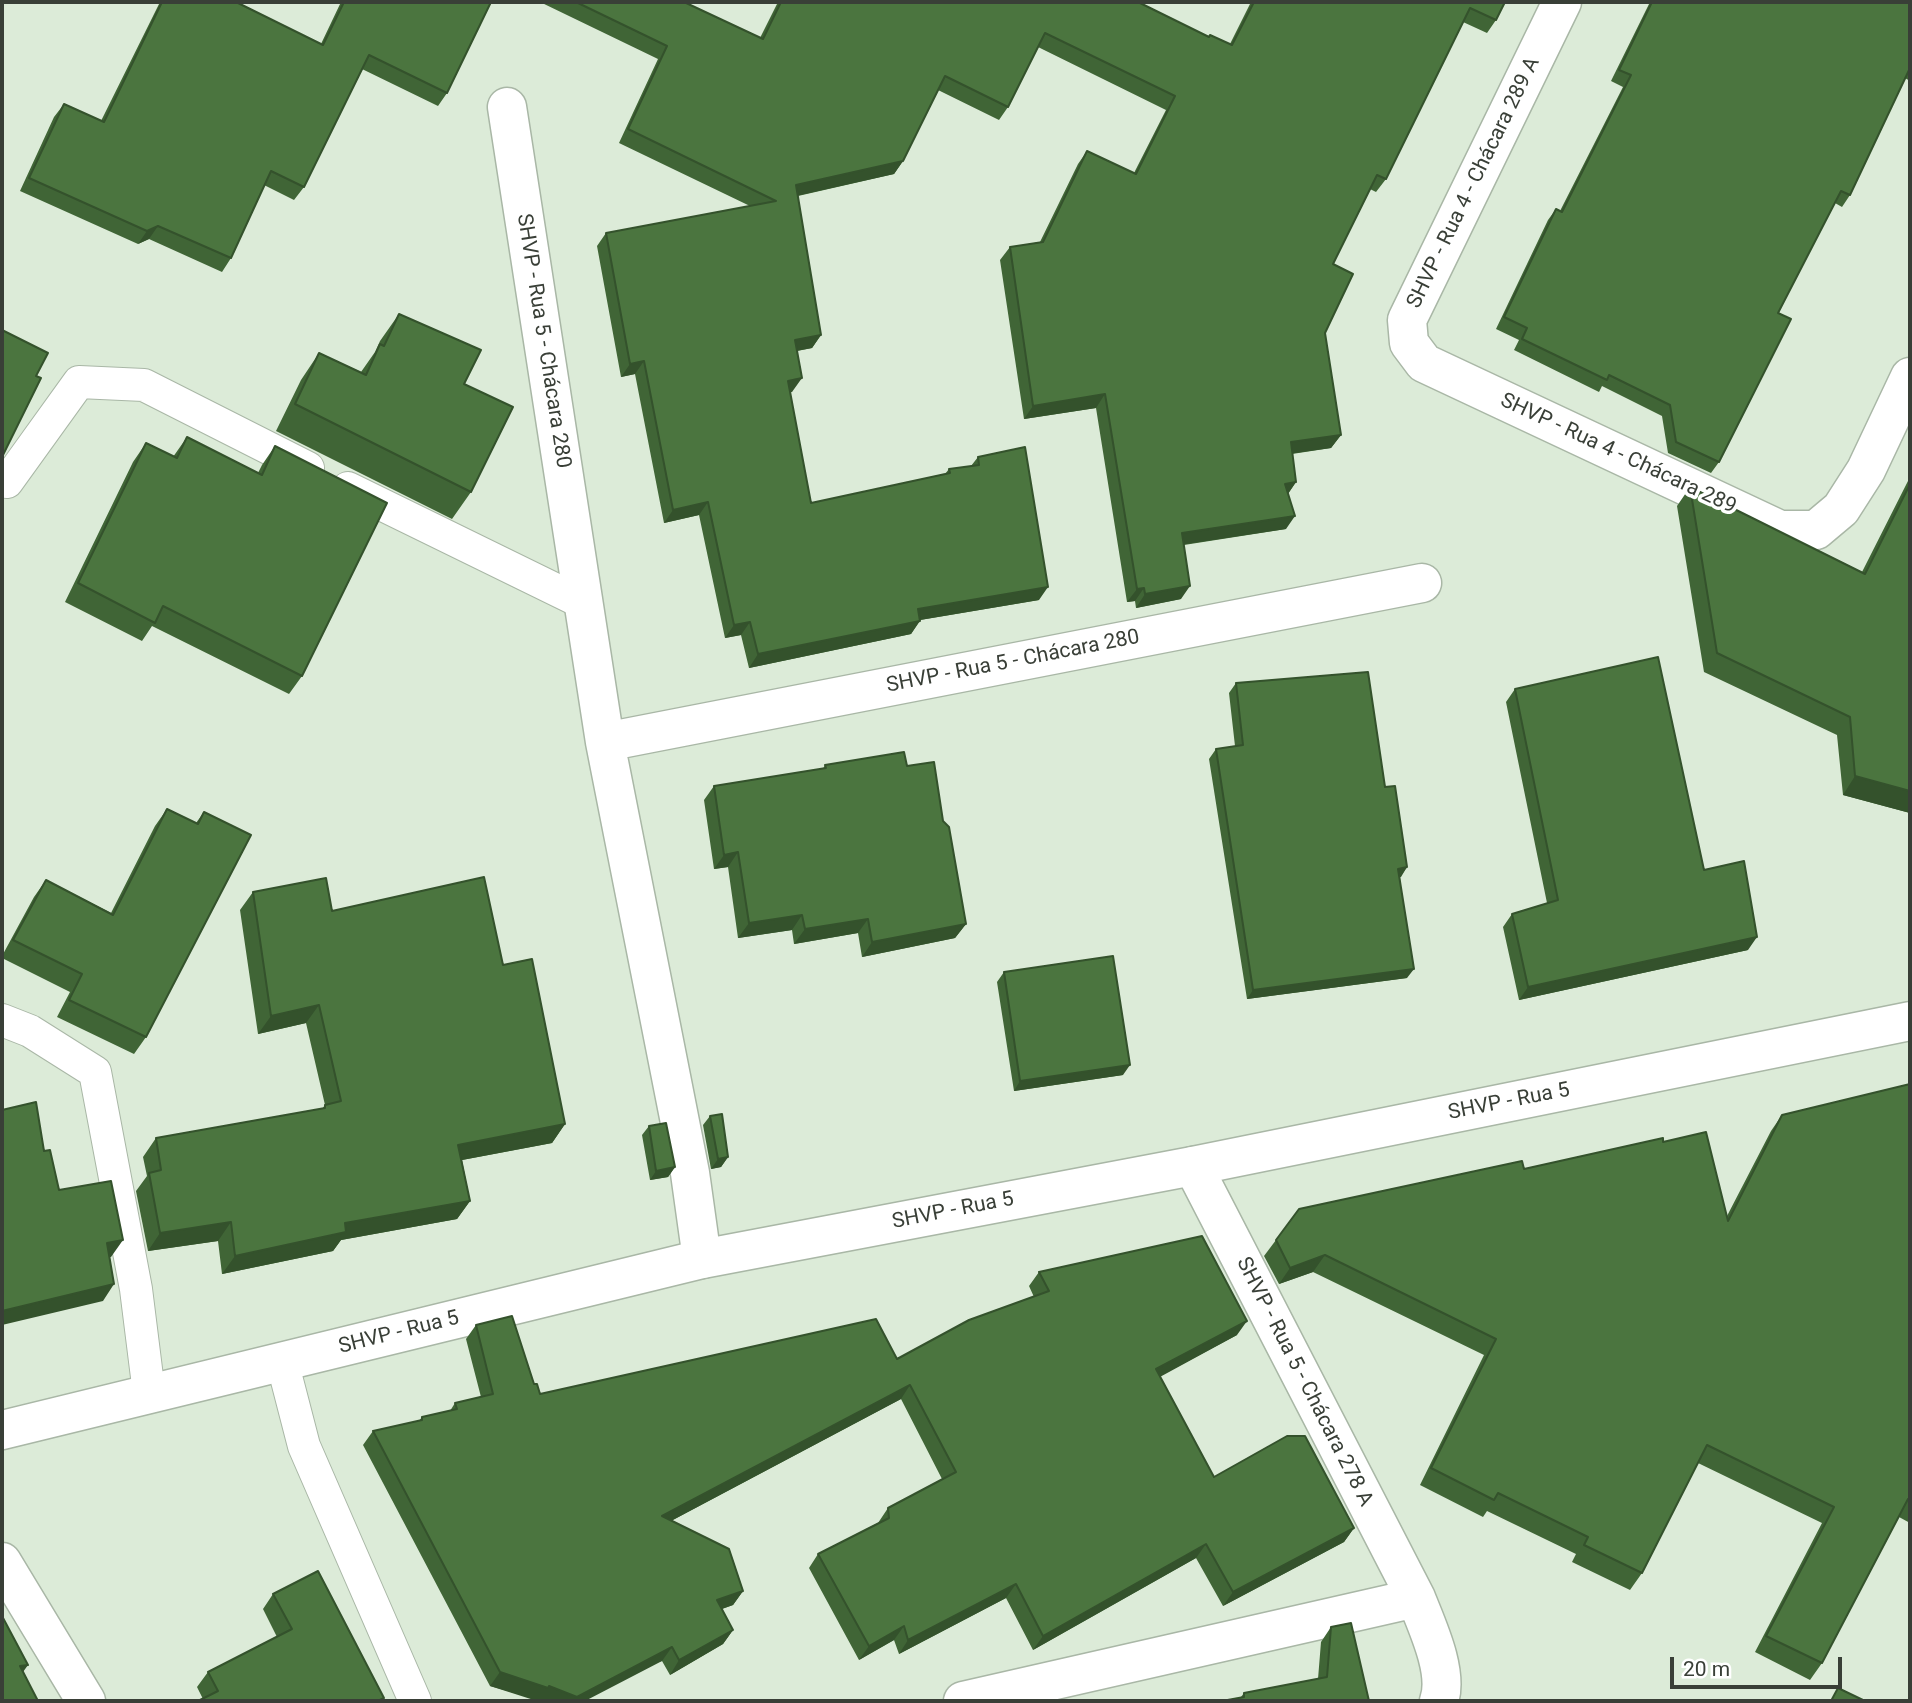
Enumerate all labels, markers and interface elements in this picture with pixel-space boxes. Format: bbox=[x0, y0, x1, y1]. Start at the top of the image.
street label: SHVP - Rua 4 - Chácara 289 A bbox=[1402, 53, 1546, 313]
street label: SHVP - Rua 5 - Chácara 280 bbox=[510, 212, 576, 470]
street label: SHVP - Rua 4 - Chácara 289 bbox=[1496, 388, 1740, 520]
street label: SHVP - Rua 5 - Chácara 280 bbox=[884, 625, 1142, 699]
street label: SHVP - Rua 5 bbox=[1446, 1078, 1572, 1126]
street label: SHVP - Rua 5 bbox=[890, 1187, 1016, 1235]
street label: SHVP - Rua 5 - Chácara 278 A bbox=[1230, 1253, 1378, 1511]
street label: SHVP - Rua 5 bbox=[336, 1306, 462, 1360]
scale bar bbox=[1674, 1644, 1846, 1688]
text: 20 m bbox=[1683, 1657, 1730, 1681]

